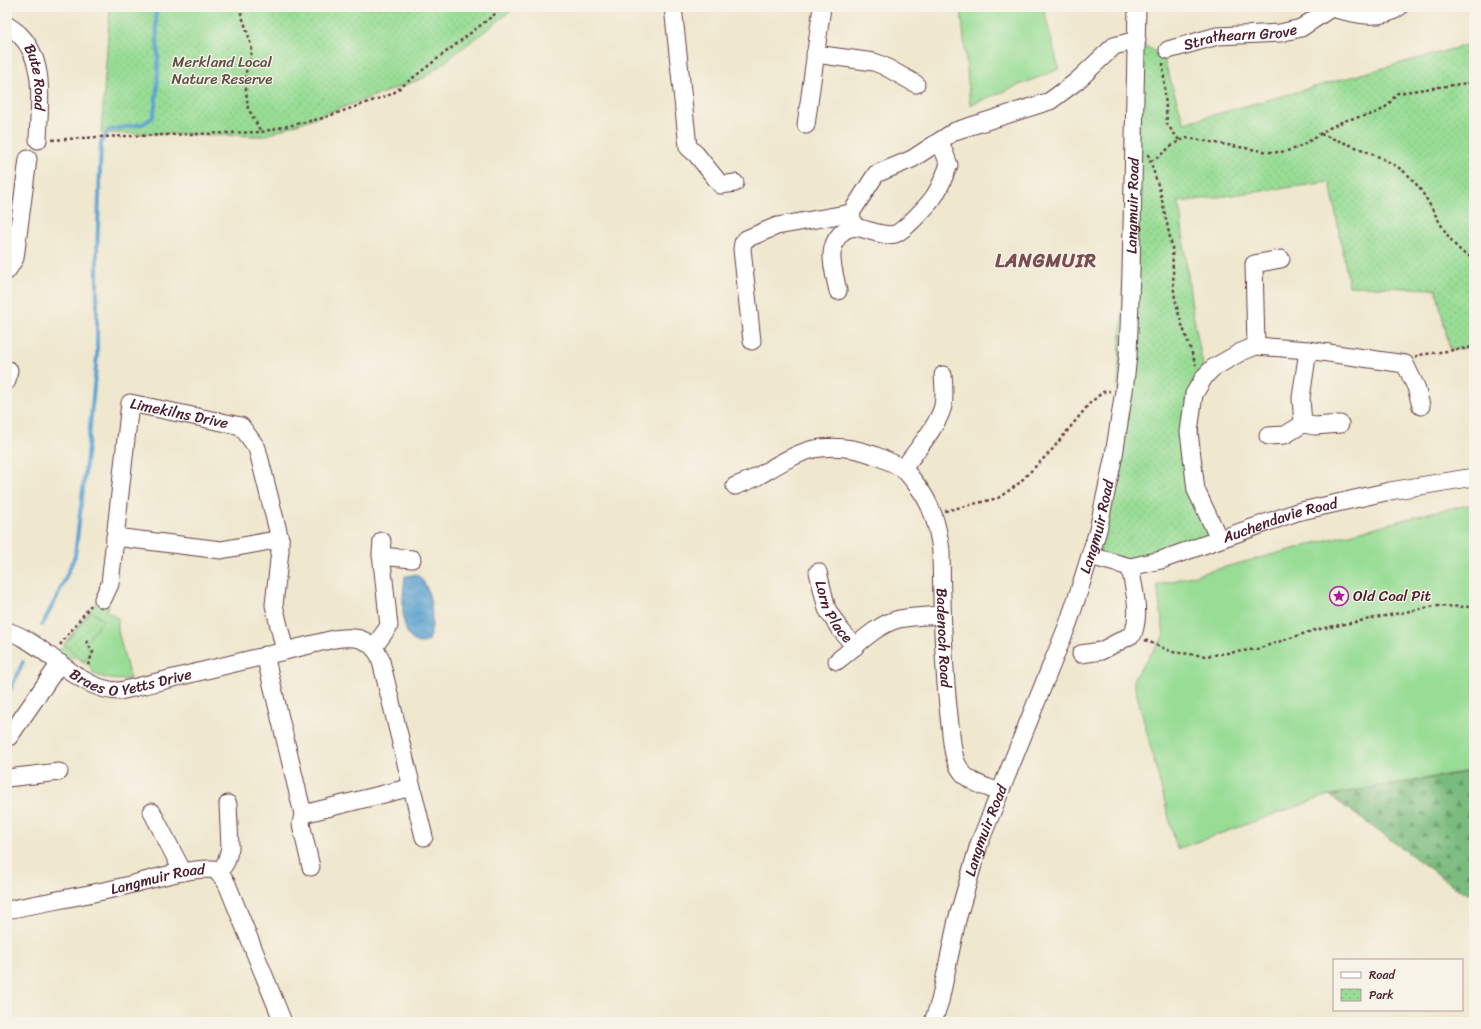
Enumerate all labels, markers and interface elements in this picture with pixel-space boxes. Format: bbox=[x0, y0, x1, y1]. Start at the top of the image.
street label: Strathearn Grove bbox=[1180, 16, 1300, 58]
street label: Bute Road bbox=[17, 39, 53, 112]
park label: Merkland Local Nature Reserve bbox=[172, 49, 272, 92]
street label: Langmuir Road bbox=[1118, 156, 1147, 254]
district label: LANGMUIR bbox=[995, 244, 1097, 277]
street label: Limekilns Drive bbox=[128, 390, 231, 436]
street label: Langmuir Road bbox=[1072, 476, 1122, 577]
street label: Auchendavie Road bbox=[1218, 490, 1341, 551]
street label: Lorn Place bbox=[807, 578, 860, 649]
place label: Old Coal Pit bbox=[1353, 583, 1431, 609]
place icon: Old Coal Pit bbox=[1328, 585, 1350, 607]
street label: Badenoch Road bbox=[929, 588, 959, 690]
street label: Braes O Yetts Drive bbox=[68, 658, 196, 680]
text: Braes O Yetts Drive bbox=[64, 661, 195, 704]
street label: Langmuir Road bbox=[957, 780, 1015, 879]
street label: Langmuir Road bbox=[108, 856, 207, 902]
legend bbox=[1333, 959, 1463, 1011]
text: Road bbox=[1369, 964, 1396, 986]
text: Park bbox=[1369, 984, 1394, 1006]

